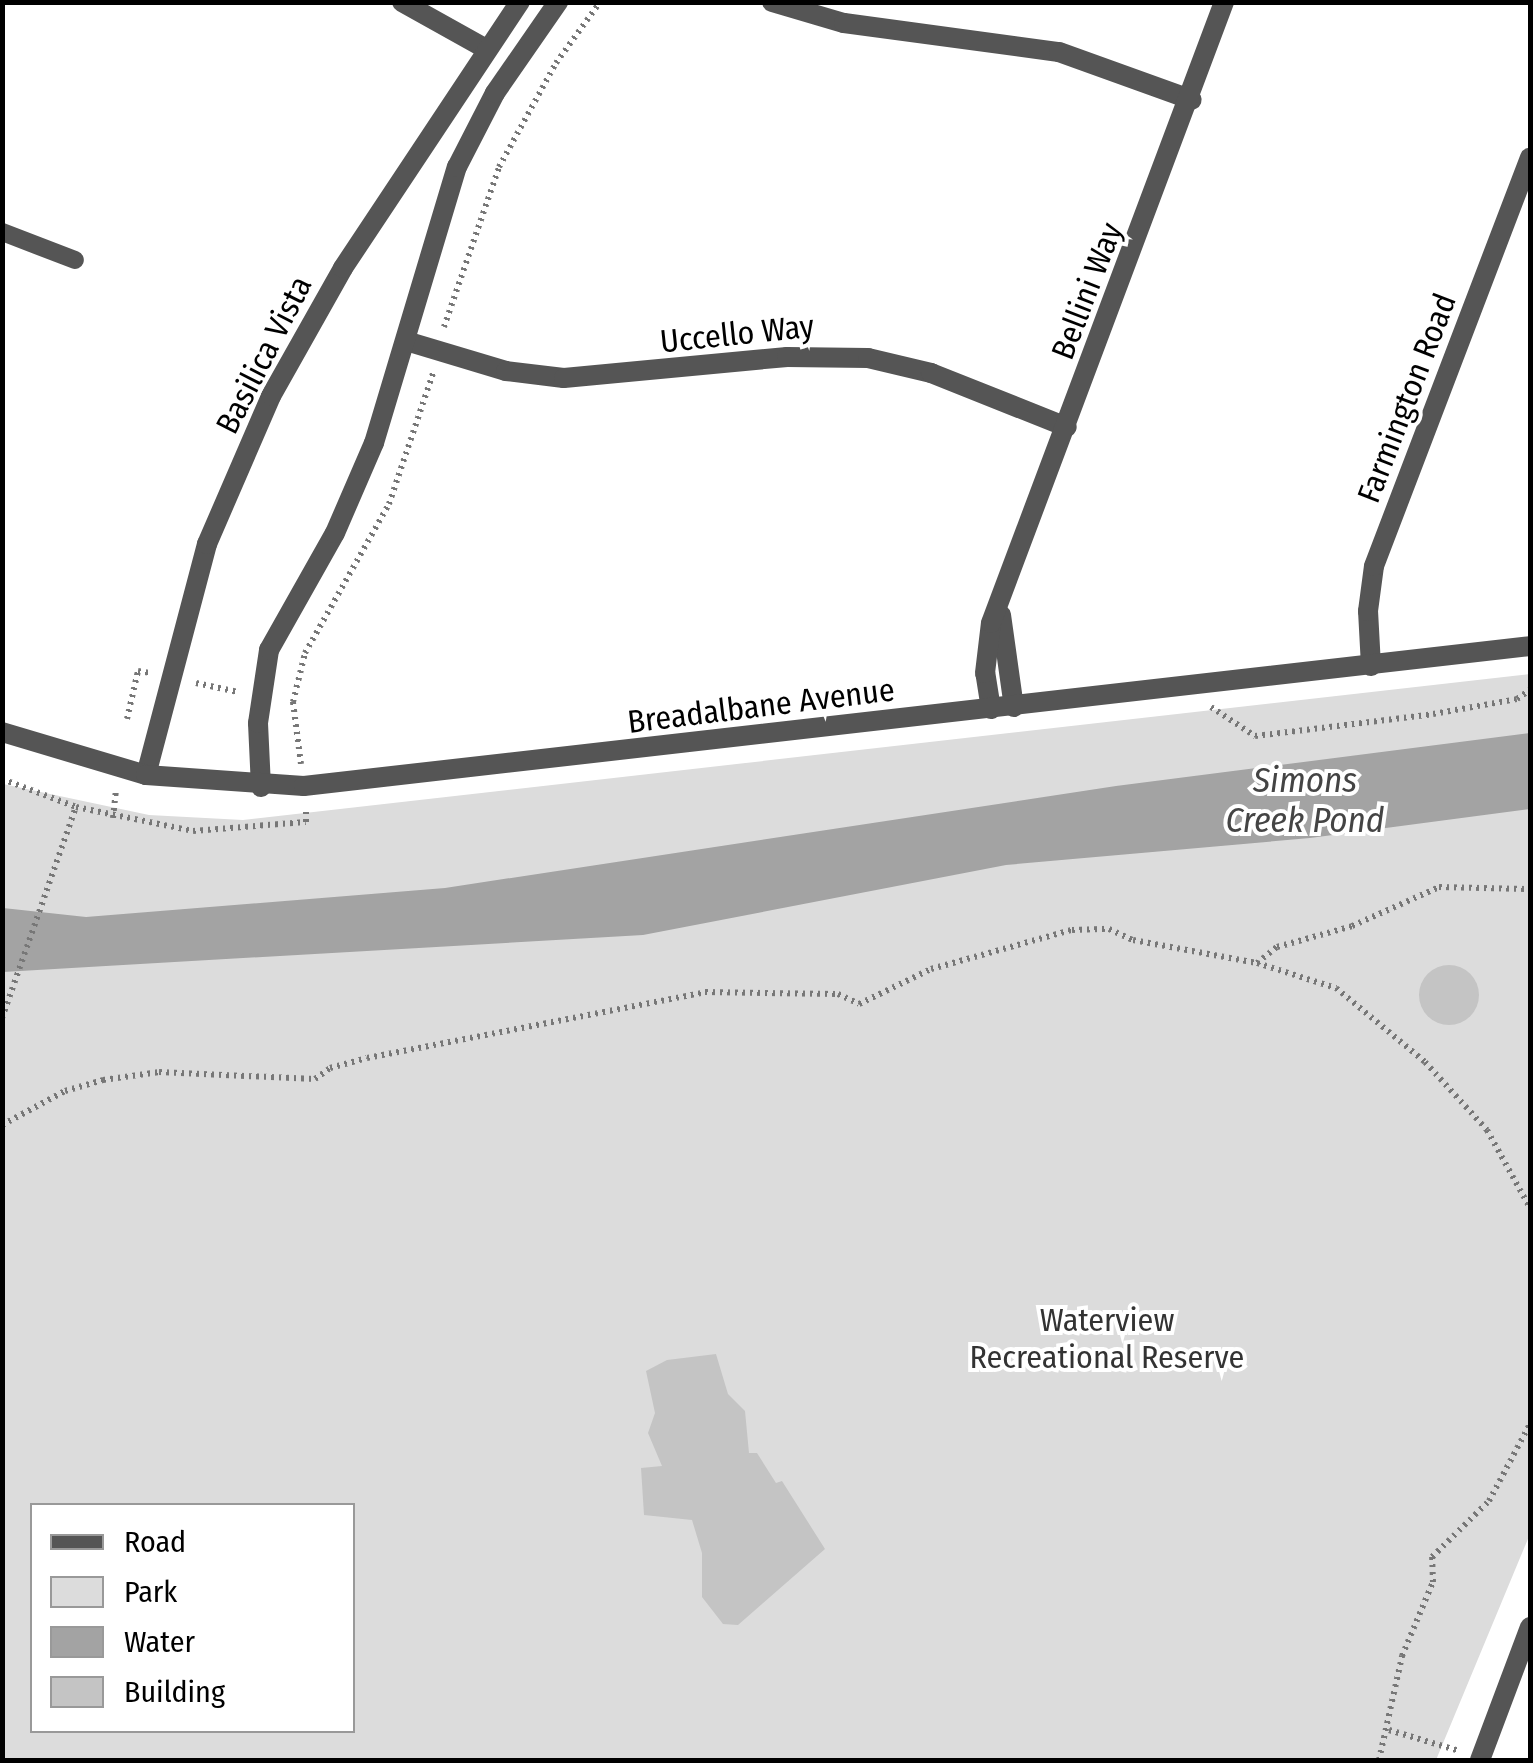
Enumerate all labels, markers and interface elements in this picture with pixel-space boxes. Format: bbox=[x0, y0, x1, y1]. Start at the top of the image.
street label: Bellini Way bbox=[1043, 217, 1131, 365]
street label: Basilica Vista bbox=[208, 270, 320, 440]
street label: Farmington Road bbox=[1349, 288, 1465, 508]
street label: Uccello Way bbox=[658, 307, 816, 361]
street label: Breadalbane Avenue bbox=[625, 671, 897, 741]
water label: Simons Creek Pond bbox=[1226, 759, 1384, 841]
park label: Waterview Recreational Reserve bbox=[970, 1302, 1244, 1377]
legend bbox=[30, 1503, 355, 1733]
text: Road bbox=[124, 1524, 186, 1560]
text: Park bbox=[124, 1574, 177, 1610]
text: Water bbox=[124, 1624, 195, 1660]
text: Building bbox=[124, 1674, 225, 1710]

